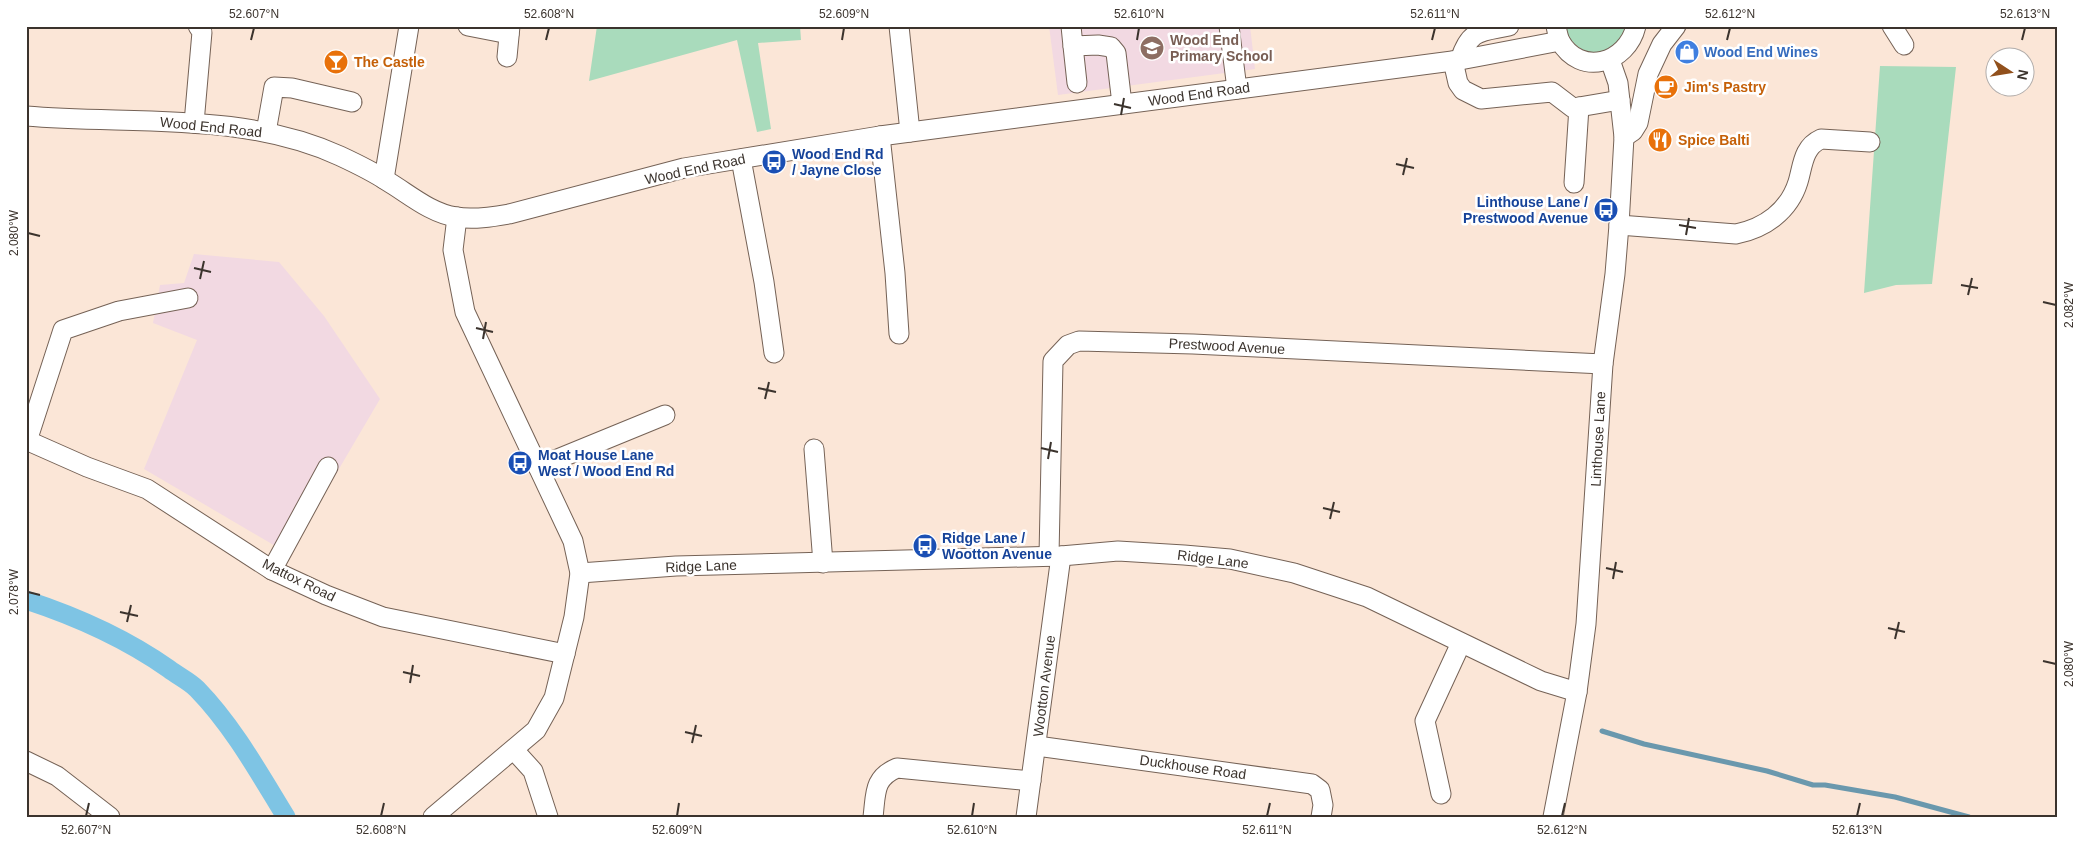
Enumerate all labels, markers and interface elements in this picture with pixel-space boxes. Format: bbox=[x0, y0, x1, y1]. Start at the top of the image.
text: 52.607°N bbox=[229, 7, 279, 21]
text: 52.608°N bbox=[524, 7, 574, 21]
text: 52.609°N bbox=[819, 7, 869, 21]
text: 52.610°N bbox=[1114, 7, 1164, 21]
text: 52.611°N bbox=[1410, 7, 1460, 21]
text: 52.612°N bbox=[1705, 7, 1755, 21]
text: 52.613°N bbox=[2000, 7, 2050, 21]
place label: Wood End Primary School bbox=[1170, 32, 1273, 64]
school or university icon: Wood End Primary School bbox=[1139, 35, 1165, 61]
shop icon: Wood End Wines bbox=[1674, 39, 1700, 65]
place label: Wood End Wines bbox=[1704, 44, 1818, 60]
north arrow bbox=[1986, 48, 2036, 98]
bar icon: The Castle bbox=[323, 49, 349, 75]
place label: The Castle bbox=[354, 54, 425, 70]
text: N bbox=[2014, 68, 2032, 81]
cafe icon: Jim's Pastry bbox=[1653, 74, 1679, 100]
street label: Wood End Road bbox=[1147, 79, 1251, 109]
place label: Jim's Pastry bbox=[1684, 79, 1766, 95]
street label: Wood End Road bbox=[159, 114, 263, 140]
restaurant icon: Spice Balti bbox=[1647, 127, 1673, 153]
place label: Spice Balti bbox=[1678, 132, 1750, 148]
place label: Wood End Rd / Jayne Close bbox=[792, 146, 884, 178]
bus stop icon: Wood End Rd / Jayne Close bbox=[761, 149, 787, 175]
street label: Wood End Road bbox=[643, 151, 747, 187]
place label: Linthouse Lane / Prestwood Avenue bbox=[1463, 194, 1588, 226]
bus stop icon: Linthouse Lane / Prestwood Avenue bbox=[1593, 197, 1619, 223]
text: 2.080°W bbox=[7, 209, 21, 256]
text: 2.082°W bbox=[2062, 281, 2076, 328]
street label: Prestwood Avenue bbox=[1168, 335, 1286, 357]
street label: Linthouse Lane bbox=[1588, 391, 1609, 487]
place label: Moat House Lane West / Wood End Rd bbox=[538, 447, 674, 479]
bus stop icon: Moat House Lane West / Wood End Rd bbox=[507, 450, 533, 476]
place label: Ridge Lane / Wootton Avenue bbox=[942, 530, 1052, 562]
bus stop icon: Ridge Lane / Wootton Avenue bbox=[912, 533, 938, 559]
street label: Ridge Lane bbox=[1176, 547, 1250, 571]
street label: Mattox Road bbox=[260, 555, 338, 605]
street label: Ridge Lane bbox=[665, 557, 737, 575]
text: 2.078°W bbox=[7, 568, 21, 615]
street label: Wootton Avenue bbox=[1030, 634, 1058, 738]
text: 2.080°W bbox=[2062, 640, 2076, 687]
street label: Duckhouse Road bbox=[1139, 752, 1247, 782]
text: 52.607°N bbox=[61, 823, 111, 837]
text: 52.608°N bbox=[356, 823, 406, 837]
text: 52.609°N bbox=[652, 823, 702, 837]
text: 52.610°N bbox=[947, 823, 997, 837]
text: 52.611°N bbox=[1242, 823, 1292, 837]
text: 52.612°N bbox=[1537, 823, 1587, 837]
text: 52.613°N bbox=[1832, 823, 1882, 837]

